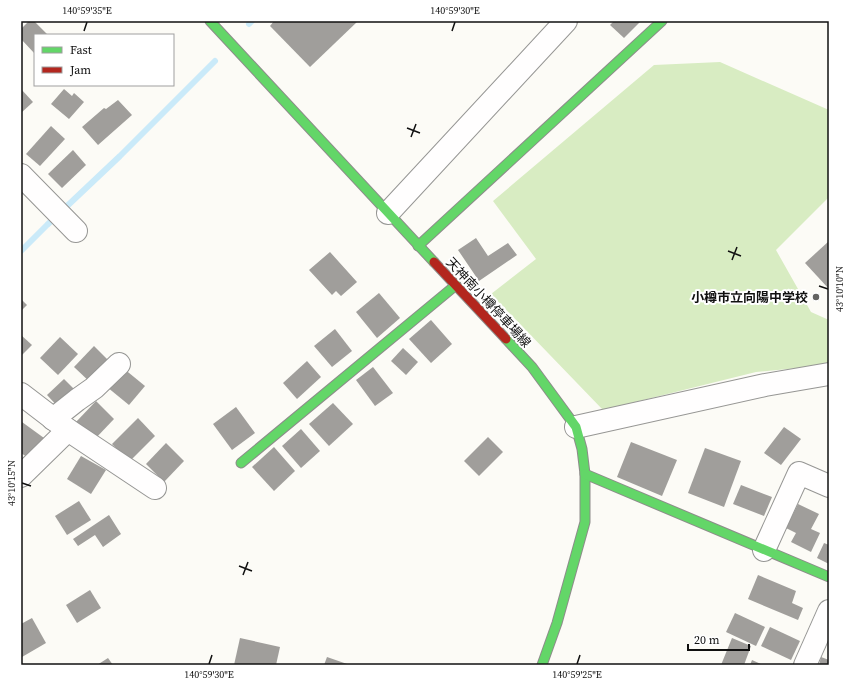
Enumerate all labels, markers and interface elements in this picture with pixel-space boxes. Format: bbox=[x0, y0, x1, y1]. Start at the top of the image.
text: 140°59'35"E bbox=[62, 4, 112, 17]
text: 140°59'30"E bbox=[430, 4, 480, 17]
legend bbox=[34, 34, 174, 86]
text: Fast bbox=[70, 42, 92, 58]
text: Jam bbox=[69, 62, 91, 78]
street label: 天神南小樽停車場線 bbox=[443, 254, 535, 351]
text: 43°10'10"N bbox=[833, 266, 846, 312]
place label: 小樽市立向陽中学校 bbox=[691, 289, 808, 306]
marker: 小樽市立向陽中学校 bbox=[811, 292, 821, 302]
text: 43°10'15"N bbox=[5, 460, 18, 506]
scale bar bbox=[688, 626, 749, 652]
text: 20 m bbox=[694, 632, 720, 648]
text: 140°59'30"E bbox=[184, 668, 234, 681]
text: 140°59'25"E bbox=[552, 668, 602, 681]

